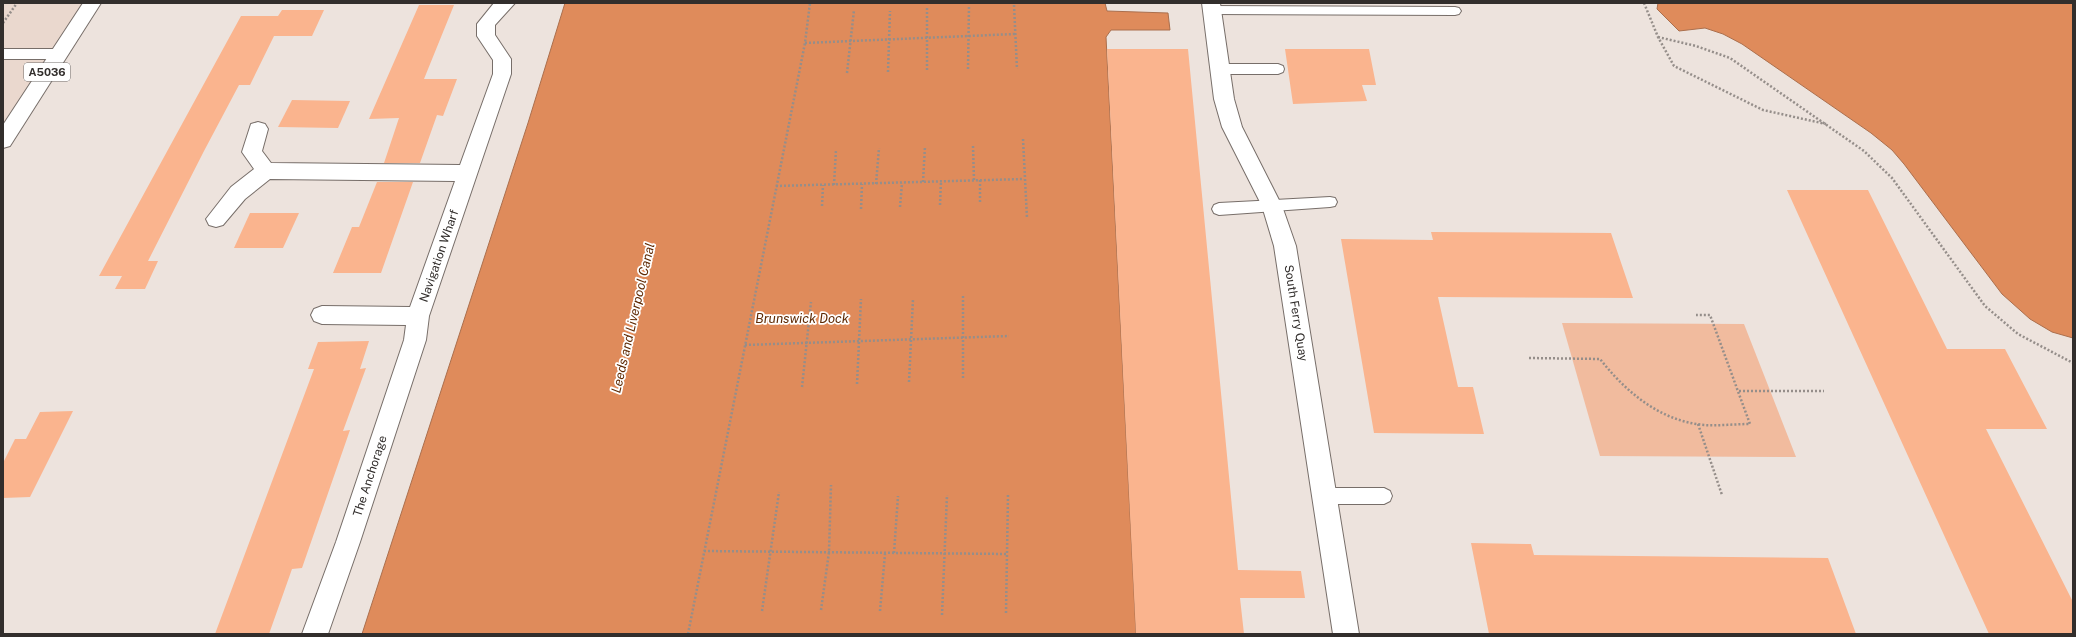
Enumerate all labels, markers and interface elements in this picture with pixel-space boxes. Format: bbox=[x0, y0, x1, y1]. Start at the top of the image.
road number: A5036 bbox=[24, 63, 70, 81]
street label: Navigation Wharf bbox=[417, 208, 461, 304]
water label: Leeds and Liverpool Canal bbox=[608, 241, 658, 395]
street label: South Ferry Quay bbox=[1281, 264, 1311, 363]
water label: Brunswick Dock bbox=[755, 311, 849, 326]
street label: The Anchorage bbox=[350, 433, 390, 518]

